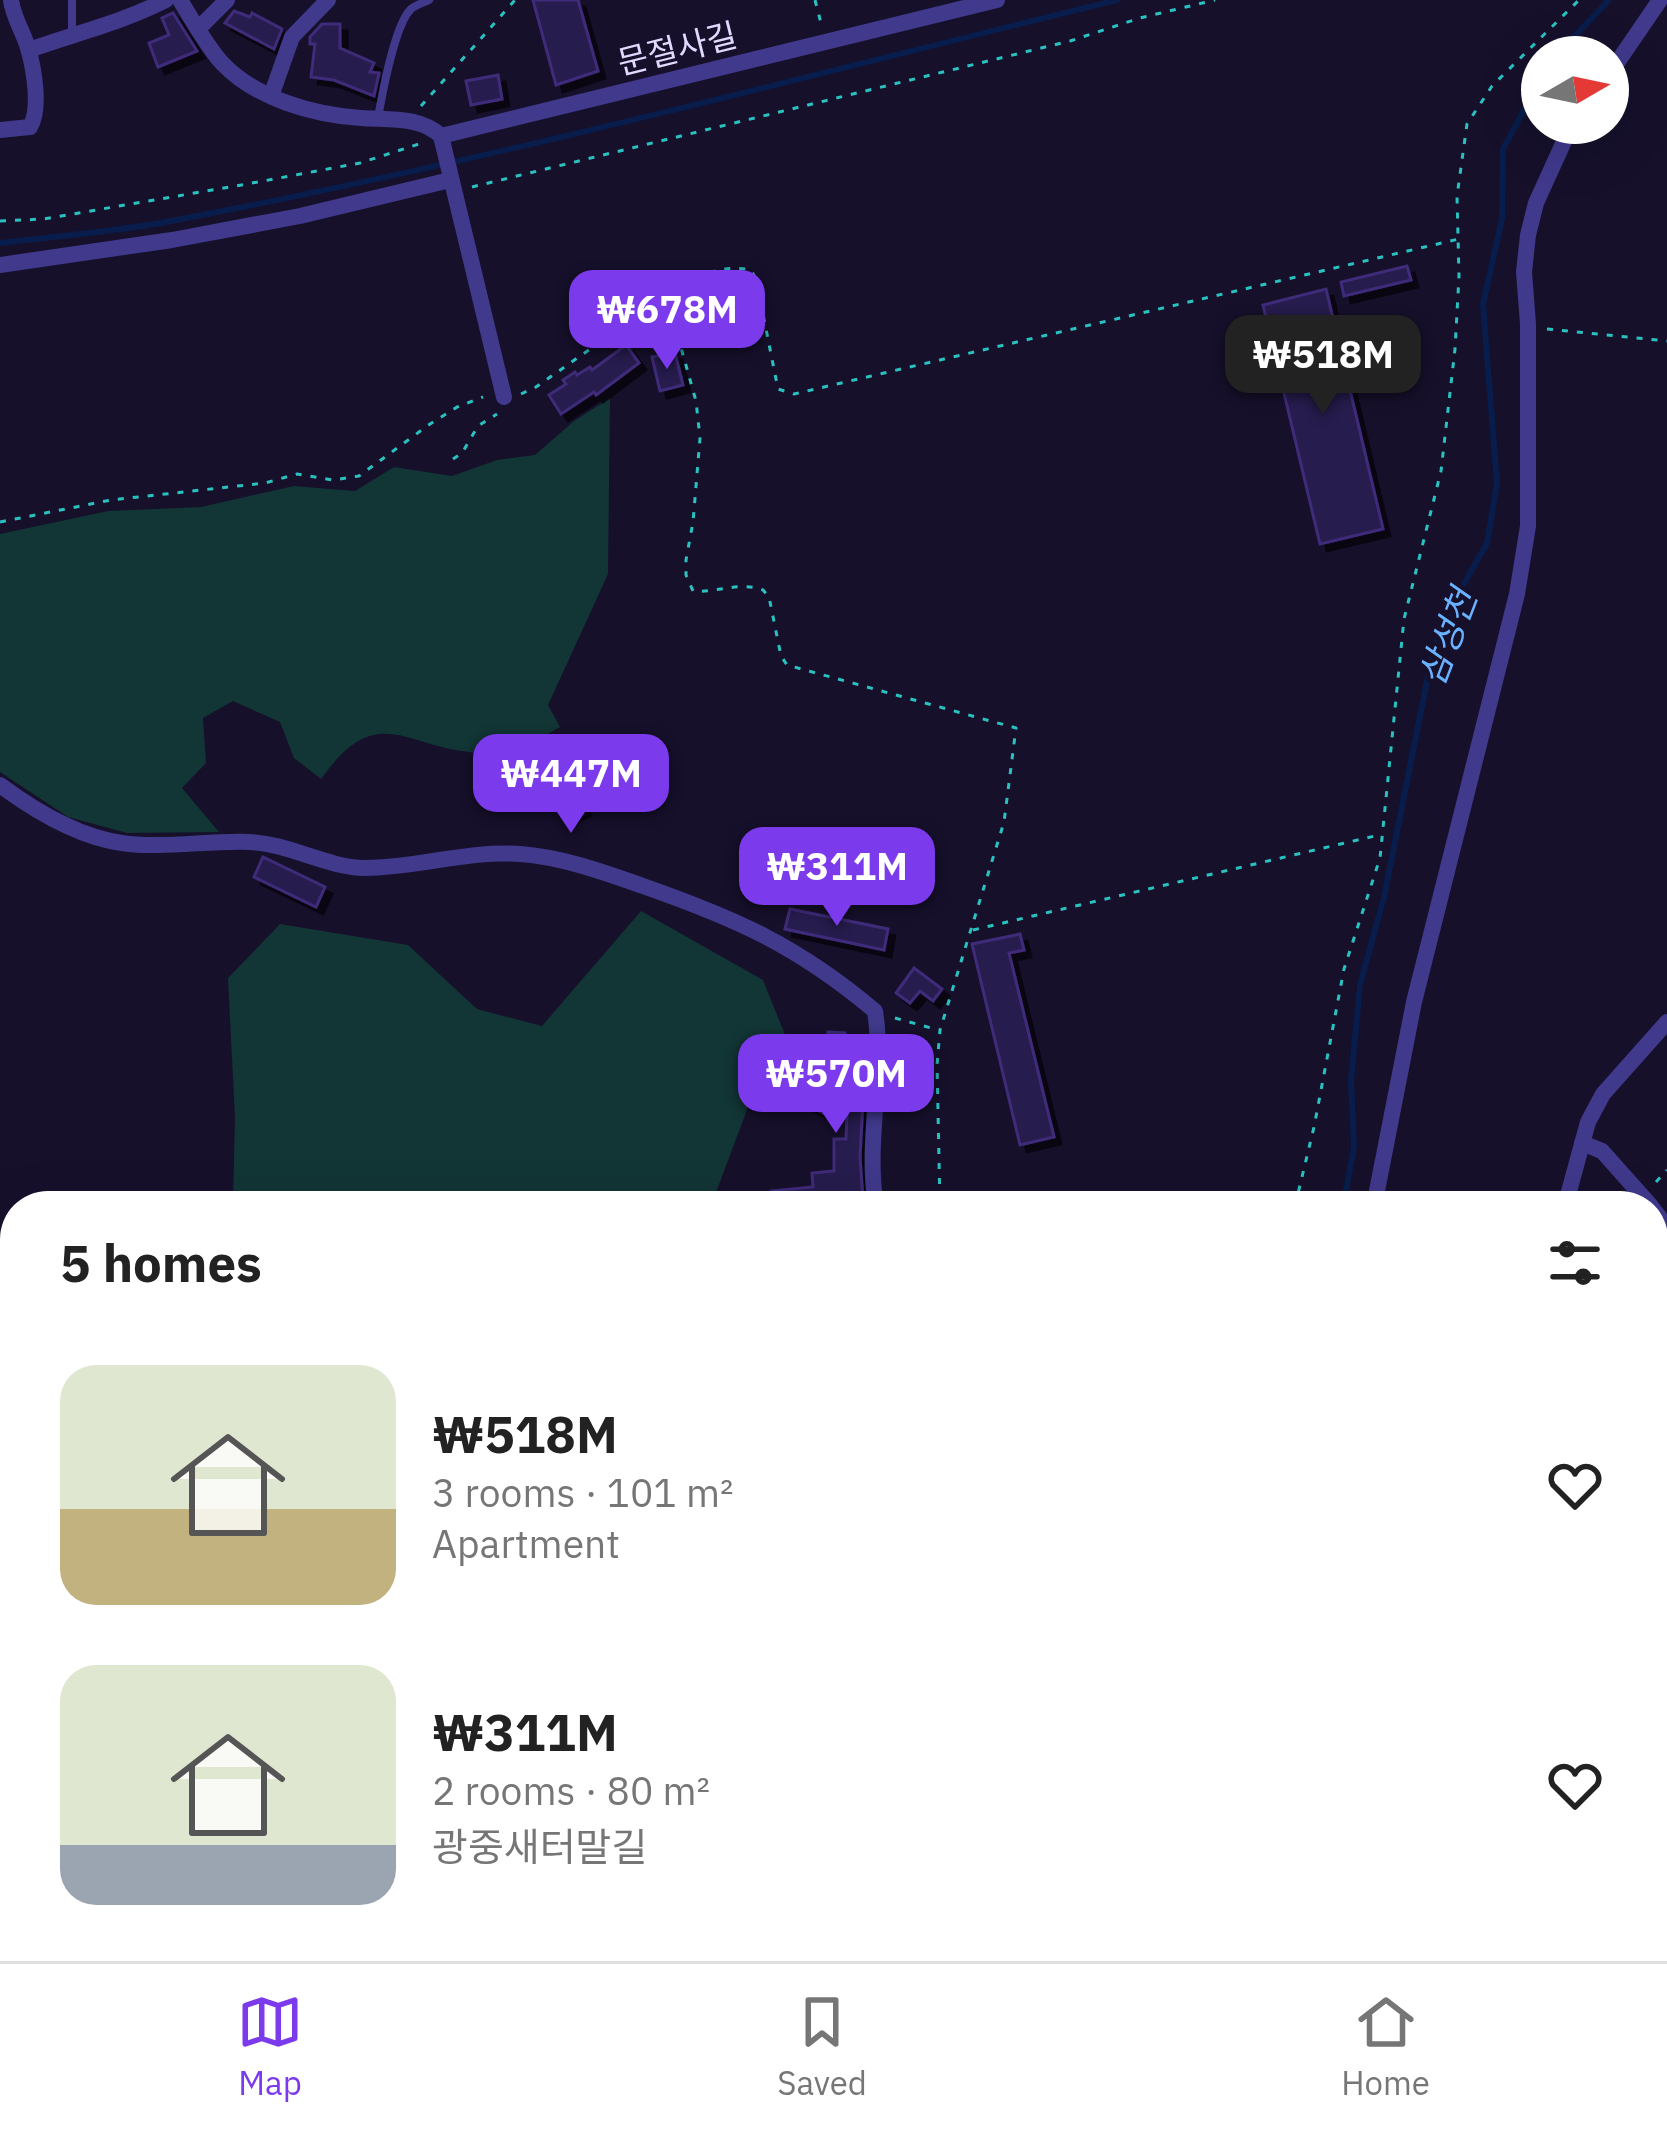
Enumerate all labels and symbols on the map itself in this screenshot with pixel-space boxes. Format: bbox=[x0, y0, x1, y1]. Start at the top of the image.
street label: 문절사길 bbox=[613, 12, 741, 84]
north arrow bbox=[1521, 36, 1629, 144]
pin: ₩678M bbox=[583, 270, 751, 372]
pin: ₩518M bbox=[1239, 315, 1407, 417]
water label: 삼성천 bbox=[1407, 579, 1488, 692]
pin: ₩447M bbox=[487, 734, 655, 836]
pin: ₩311M bbox=[753, 827, 921, 929]
pin: ₩570M bbox=[752, 1034, 920, 1136]

